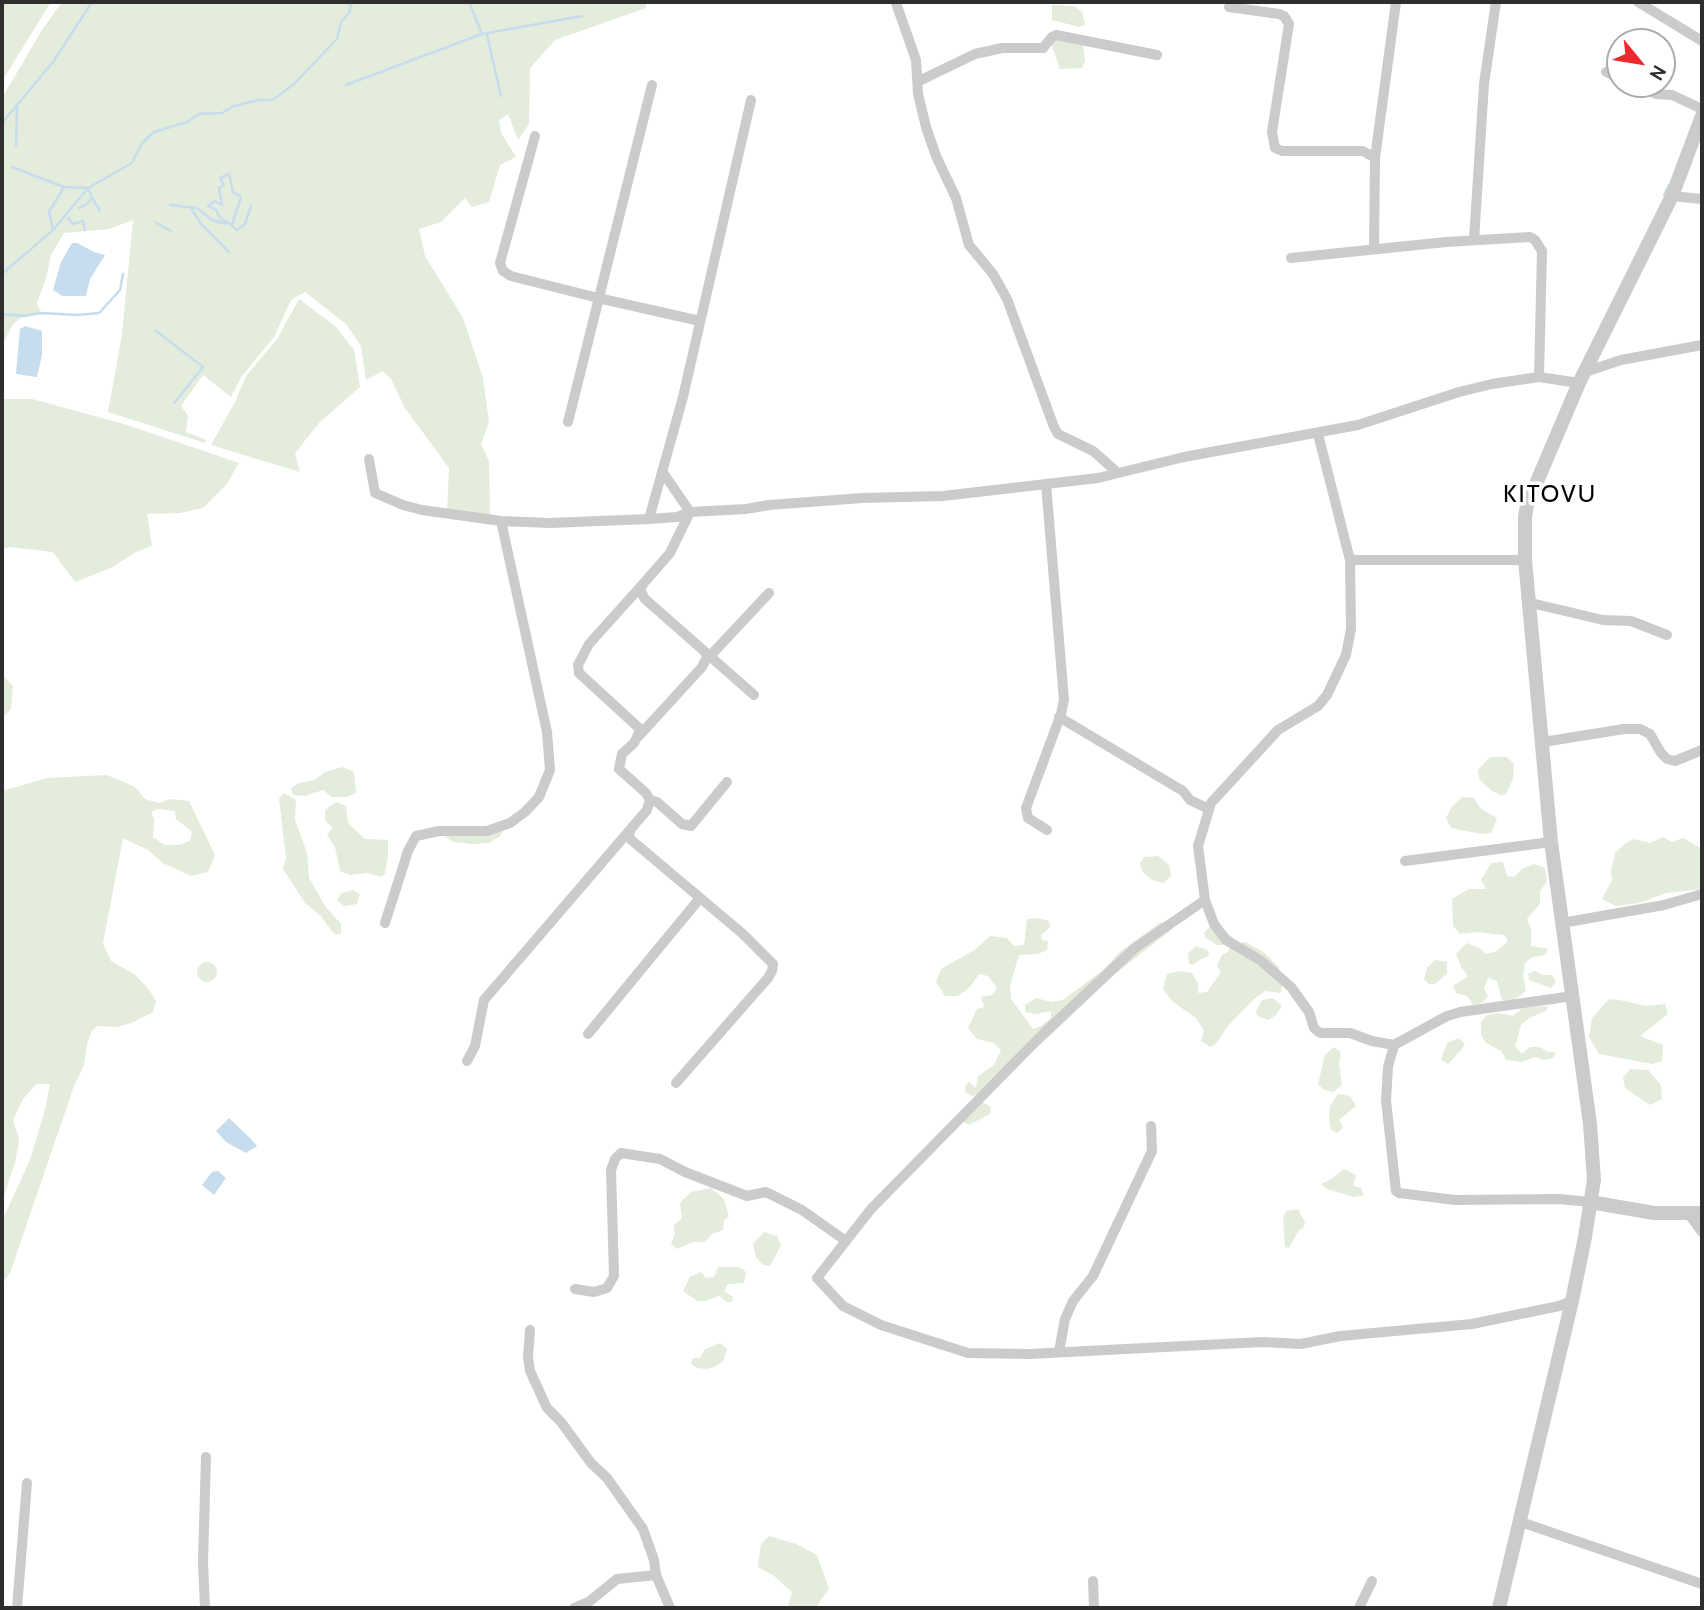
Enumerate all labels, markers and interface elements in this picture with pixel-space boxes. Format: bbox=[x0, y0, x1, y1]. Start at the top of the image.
north arrow bbox=[1606, 28, 1676, 98]
text: N bbox=[1645, 61, 1671, 84]
district label: KITOVU bbox=[1504, 481, 1596, 509]

